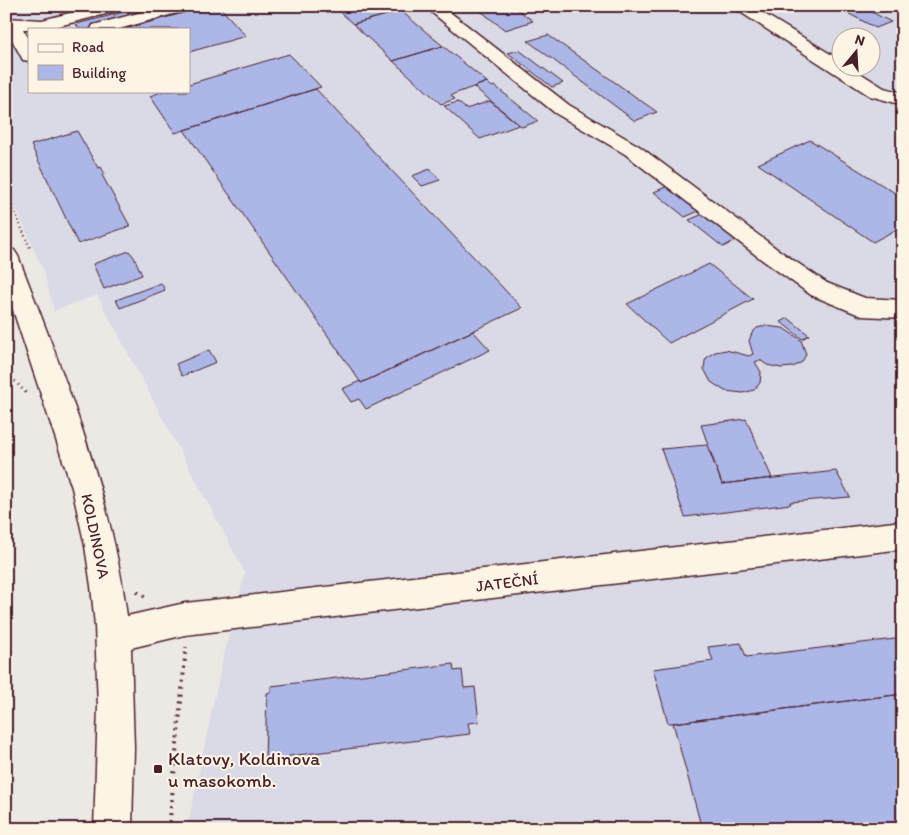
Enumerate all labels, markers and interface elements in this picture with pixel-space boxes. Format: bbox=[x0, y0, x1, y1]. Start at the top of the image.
legend bbox=[28, 28, 190, 92]
north arrow bbox=[832, 28, 882, 78]
text: N bbox=[853, 31, 867, 50]
text: Road bbox=[72, 38, 105, 56]
text: Building bbox=[72, 64, 126, 82]
street label: KOLDINOVA bbox=[77, 492, 114, 580]
street label: JATEČNÍ bbox=[475, 569, 539, 596]
place label: Klatovy, Koldinova u masokomb. bbox=[168, 747, 320, 792]
marker: Klatovy, Koldinova u masokomb. bbox=[152, 763, 164, 775]

